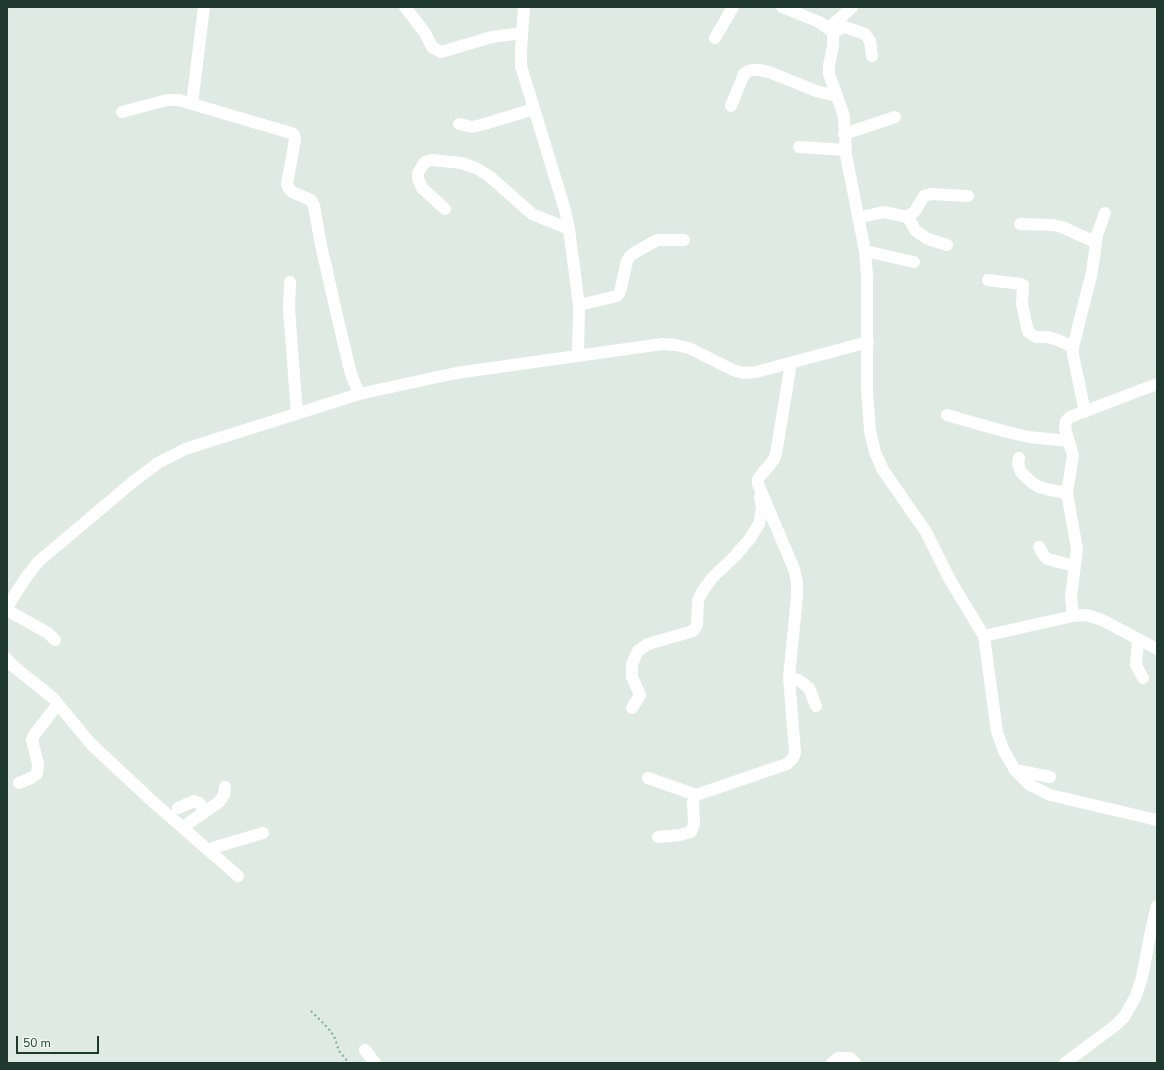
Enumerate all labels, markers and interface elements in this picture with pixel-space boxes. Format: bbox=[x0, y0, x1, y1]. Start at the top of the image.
scale bar bbox=[18, 1028, 101, 1054]
text: 50 m bbox=[23, 1035, 51, 1051]

